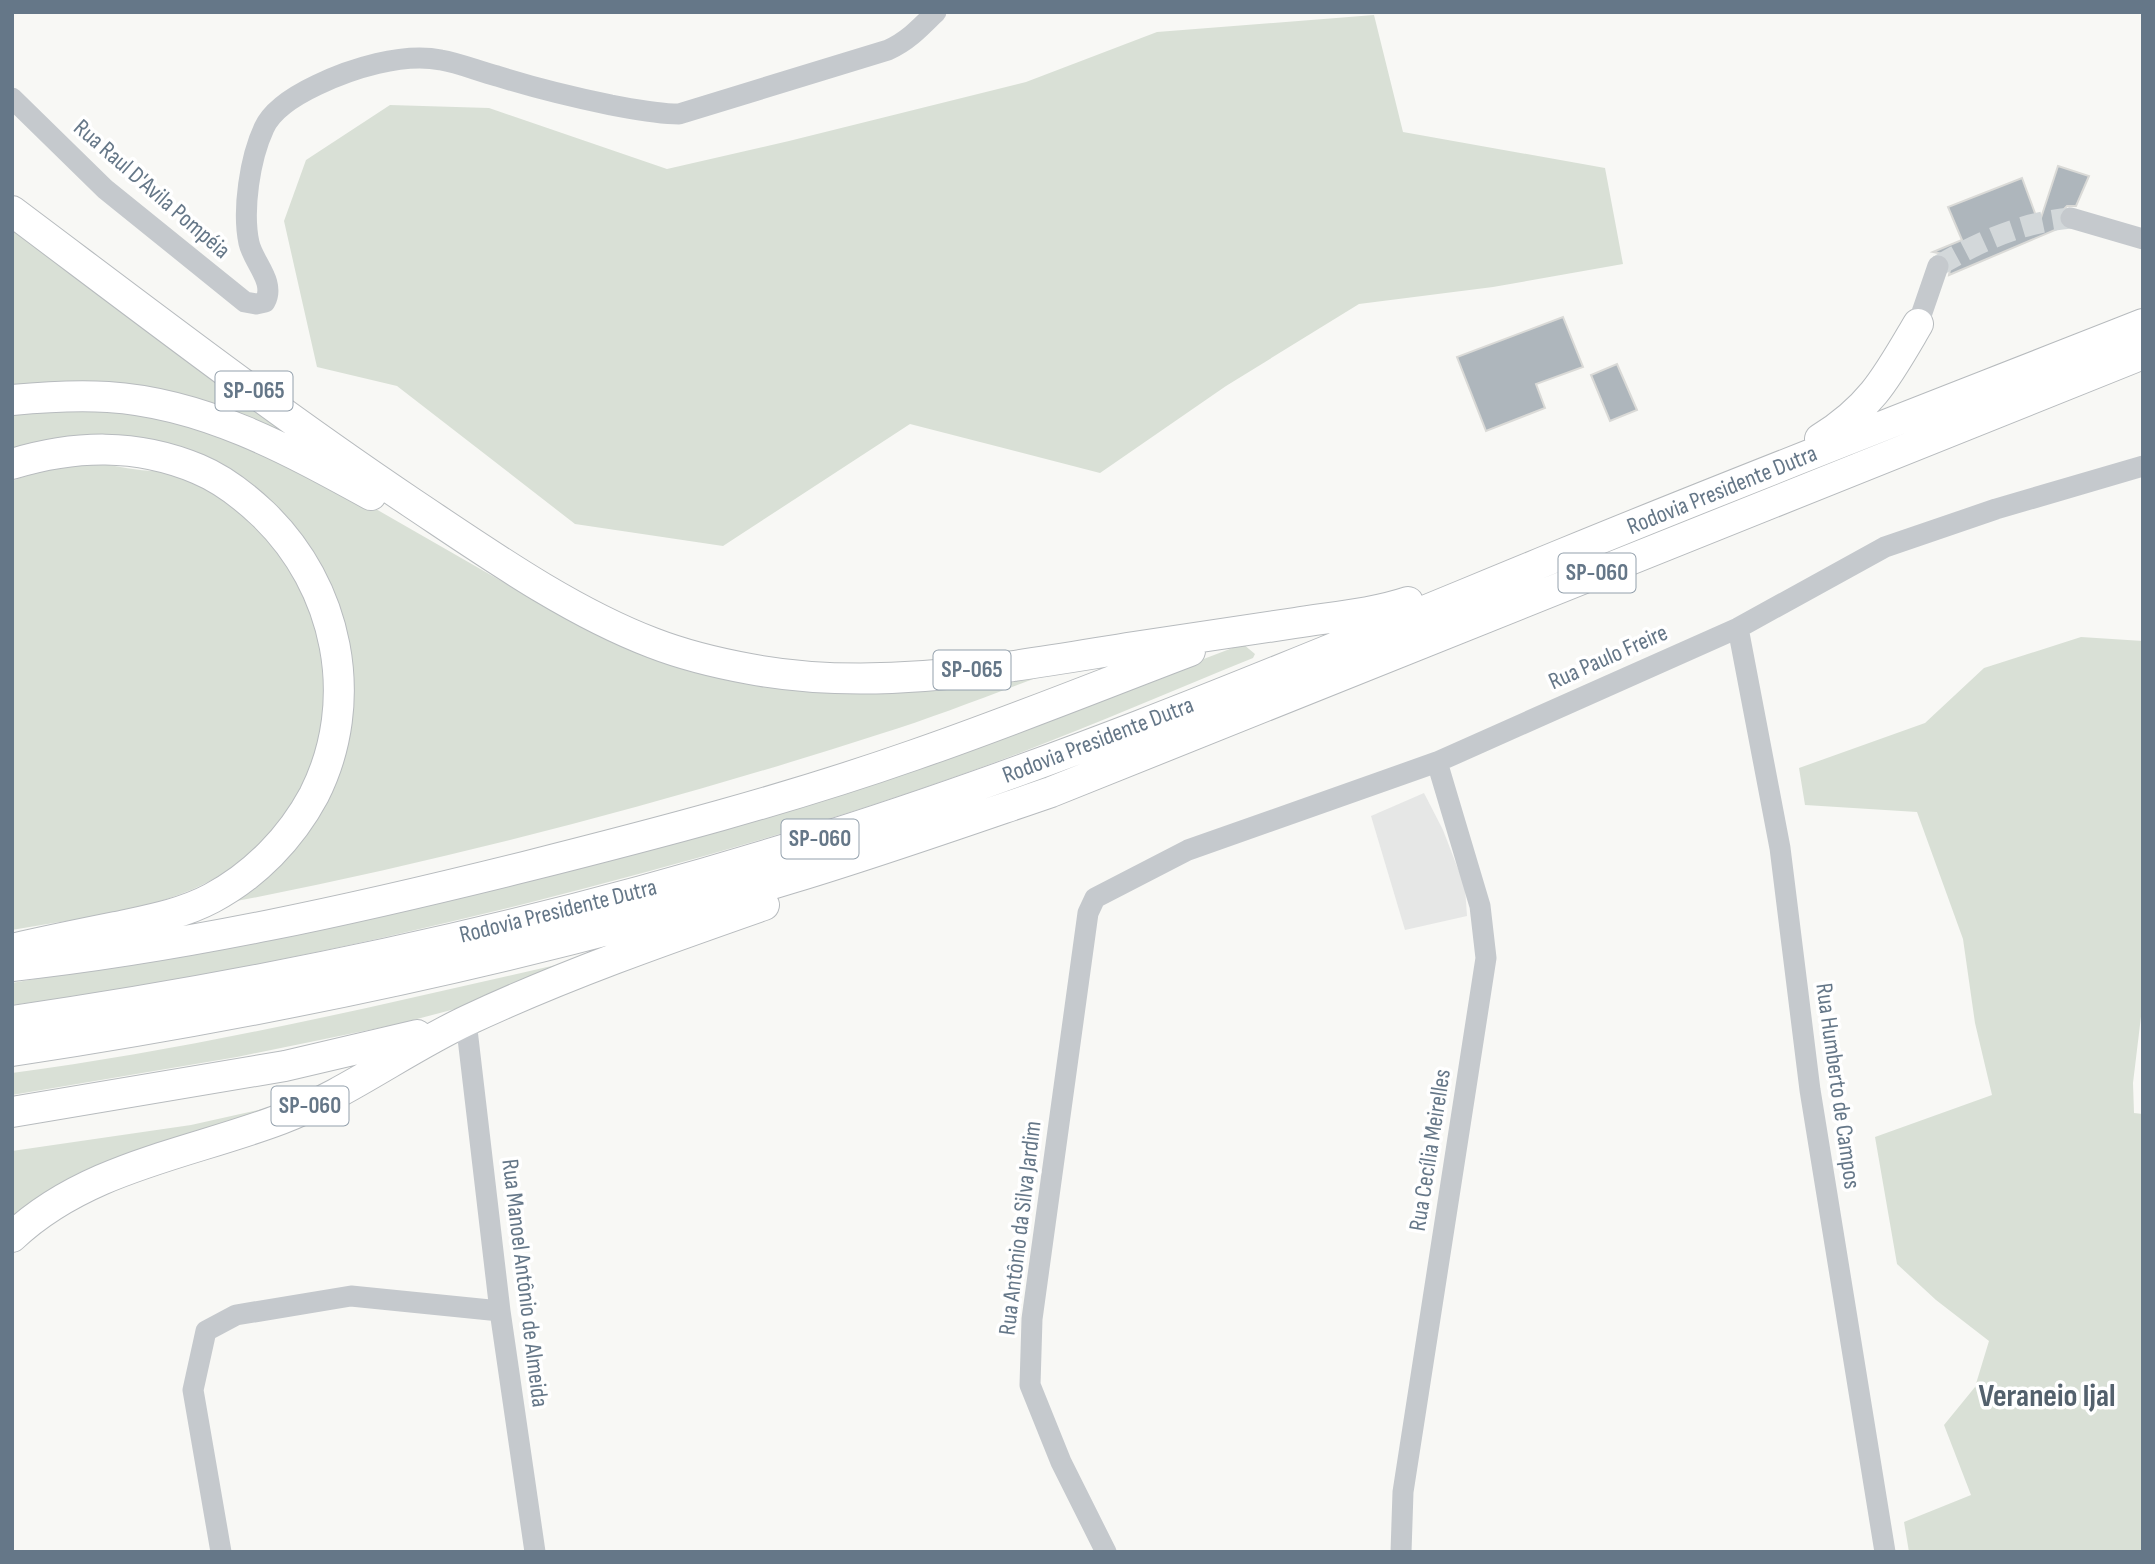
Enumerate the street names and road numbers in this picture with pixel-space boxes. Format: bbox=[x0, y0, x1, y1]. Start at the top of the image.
street label: Rua Raul D'Avila Pompéia bbox=[68, 113, 236, 265]
road number: SP-065 bbox=[216, 372, 292, 410]
street label: Rodovia Presidente Dutra bbox=[1623, 439, 1821, 541]
road number: SP-060 bbox=[1558, 554, 1636, 593]
street label: Rua Paulo Freire bbox=[1544, 618, 1672, 696]
road number: SP-065 bbox=[934, 650, 1010, 690]
street label: Rodovia Presidente Dutra bbox=[998, 690, 1198, 790]
road number: SP-060 bbox=[782, 820, 858, 859]
street label: Rodovia Presidente Dutra bbox=[456, 872, 660, 950]
street label: Rua Humberto de Campos bbox=[1809, 981, 1867, 1191]
street label: Rua Cecília Meirelles bbox=[1403, 1067, 1457, 1233]
road number: SP-060 bbox=[272, 1086, 348, 1126]
street label: Rua Antônio da Silva Jardim bbox=[992, 1119, 1048, 1337]
street label: Rua Manoel Antônio de Almeida bbox=[495, 1157, 555, 1409]

